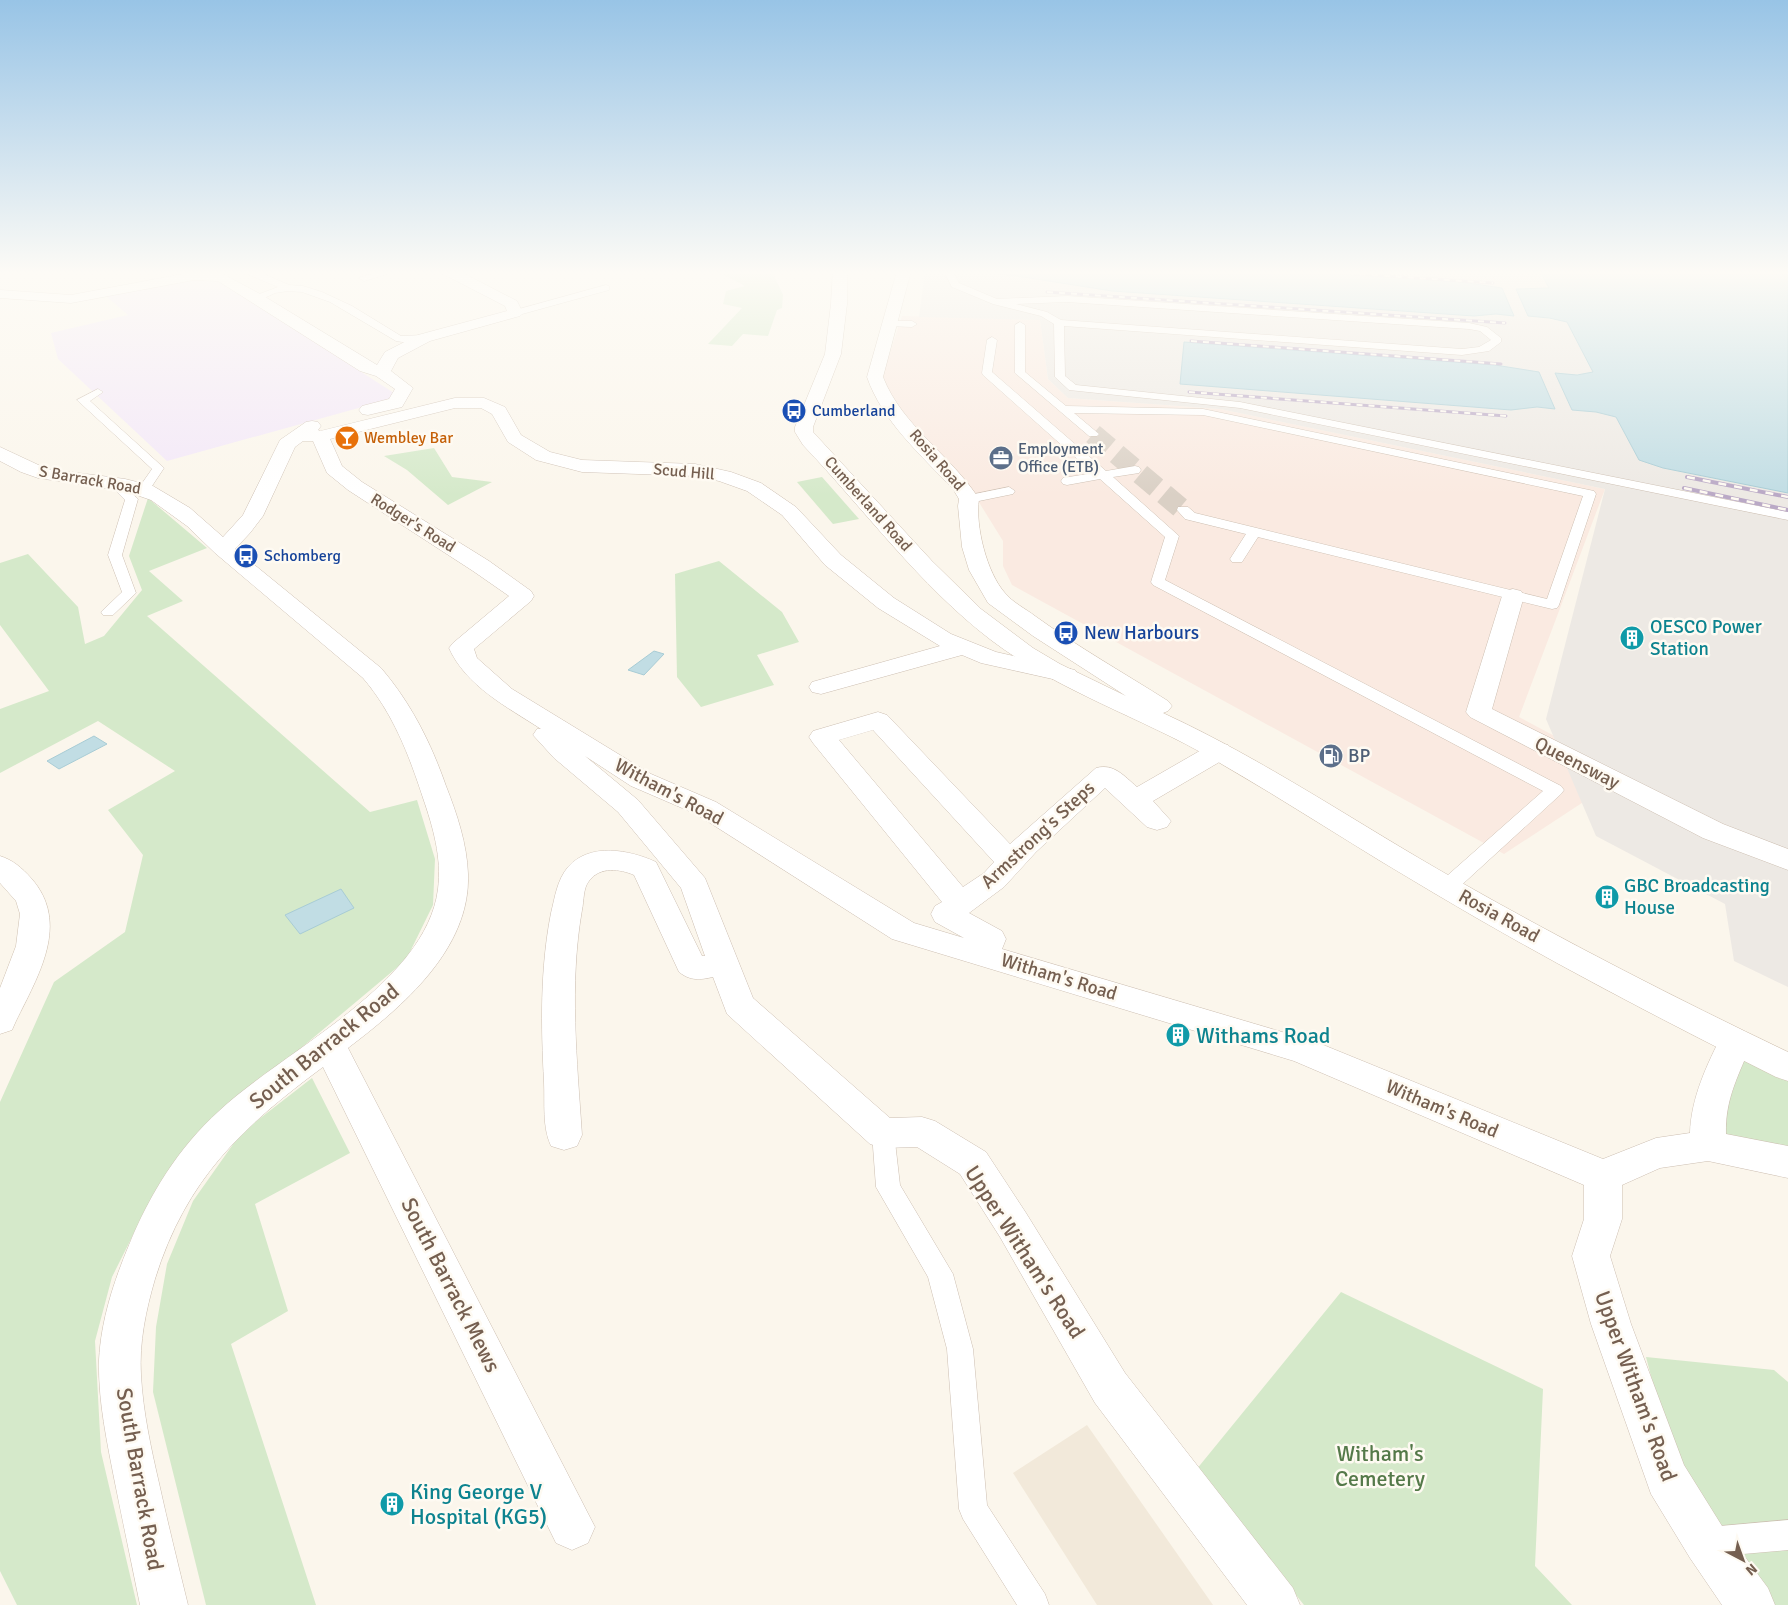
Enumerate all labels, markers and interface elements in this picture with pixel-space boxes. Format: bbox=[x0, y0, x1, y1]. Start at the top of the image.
bus stop icon: Cumberland bbox=[781, 398, 807, 424]
place label: Cumberland bbox=[812, 401, 895, 421]
bar icon: Wembley Bar bbox=[334, 425, 360, 451]
street label: Rosia Road bbox=[905, 425, 969, 495]
place label: Wembley Bar bbox=[364, 428, 453, 448]
place label: Employment Office (ETB) bbox=[1018, 439, 1104, 477]
office icon: Employment Office (ETB) bbox=[988, 445, 1014, 471]
street label: Cumberland Road bbox=[820, 452, 916, 556]
street label: Scud Hill bbox=[652, 459, 716, 485]
street label: S Barrack Road bbox=[37, 461, 143, 499]
street label: Rodger's Road bbox=[367, 489, 459, 557]
bus stop icon: Schomberg bbox=[233, 543, 259, 569]
place label: Schomberg bbox=[264, 546, 341, 566]
place label: OESCO Power Station bbox=[1650, 615, 1762, 661]
bus stop icon: New Harbours bbox=[1053, 620, 1079, 646]
place label: New Harbours bbox=[1084, 621, 1199, 645]
building icon: OESCO Power Station bbox=[1619, 625, 1645, 651]
street label: Queensway bbox=[1530, 731, 1624, 795]
fuel station icon: BP bbox=[1318, 743, 1344, 769]
place label: BP bbox=[1348, 744, 1370, 768]
street label: Witham's Road bbox=[610, 753, 728, 831]
street label: Armstrong's Steps bbox=[976, 776, 1100, 894]
place label: GBC Broadcasting House bbox=[1624, 874, 1770, 920]
street label: Rosia Road bbox=[1454, 884, 1544, 948]
building icon: GBC Broadcasting House bbox=[1594, 884, 1620, 910]
street label: Witham's Road bbox=[998, 948, 1120, 1006]
street label: South Barrack Road bbox=[244, 977, 404, 1115]
building icon: Withams Road bbox=[1165, 1022, 1191, 1048]
place label: Withams Road bbox=[1196, 1022, 1330, 1049]
street label: Witham's Road bbox=[1382, 1075, 1502, 1143]
street label: Upper Witham's Road bbox=[959, 1160, 1091, 1344]
street label: South Barrack Mews bbox=[395, 1193, 507, 1377]
street label: Upper Witham's Road bbox=[1589, 1287, 1683, 1485]
street label: South Barrack Road bbox=[111, 1386, 169, 1572]
park label: Witham's Cemetery bbox=[1335, 1440, 1426, 1492]
place label: King George V Hospital (KG5) bbox=[410, 1478, 547, 1530]
building icon: King George V Hospital (KG5) bbox=[379, 1491, 405, 1517]
north arrow bbox=[1718, 1535, 1768, 1585]
text: N bbox=[1742, 1560, 1760, 1579]

